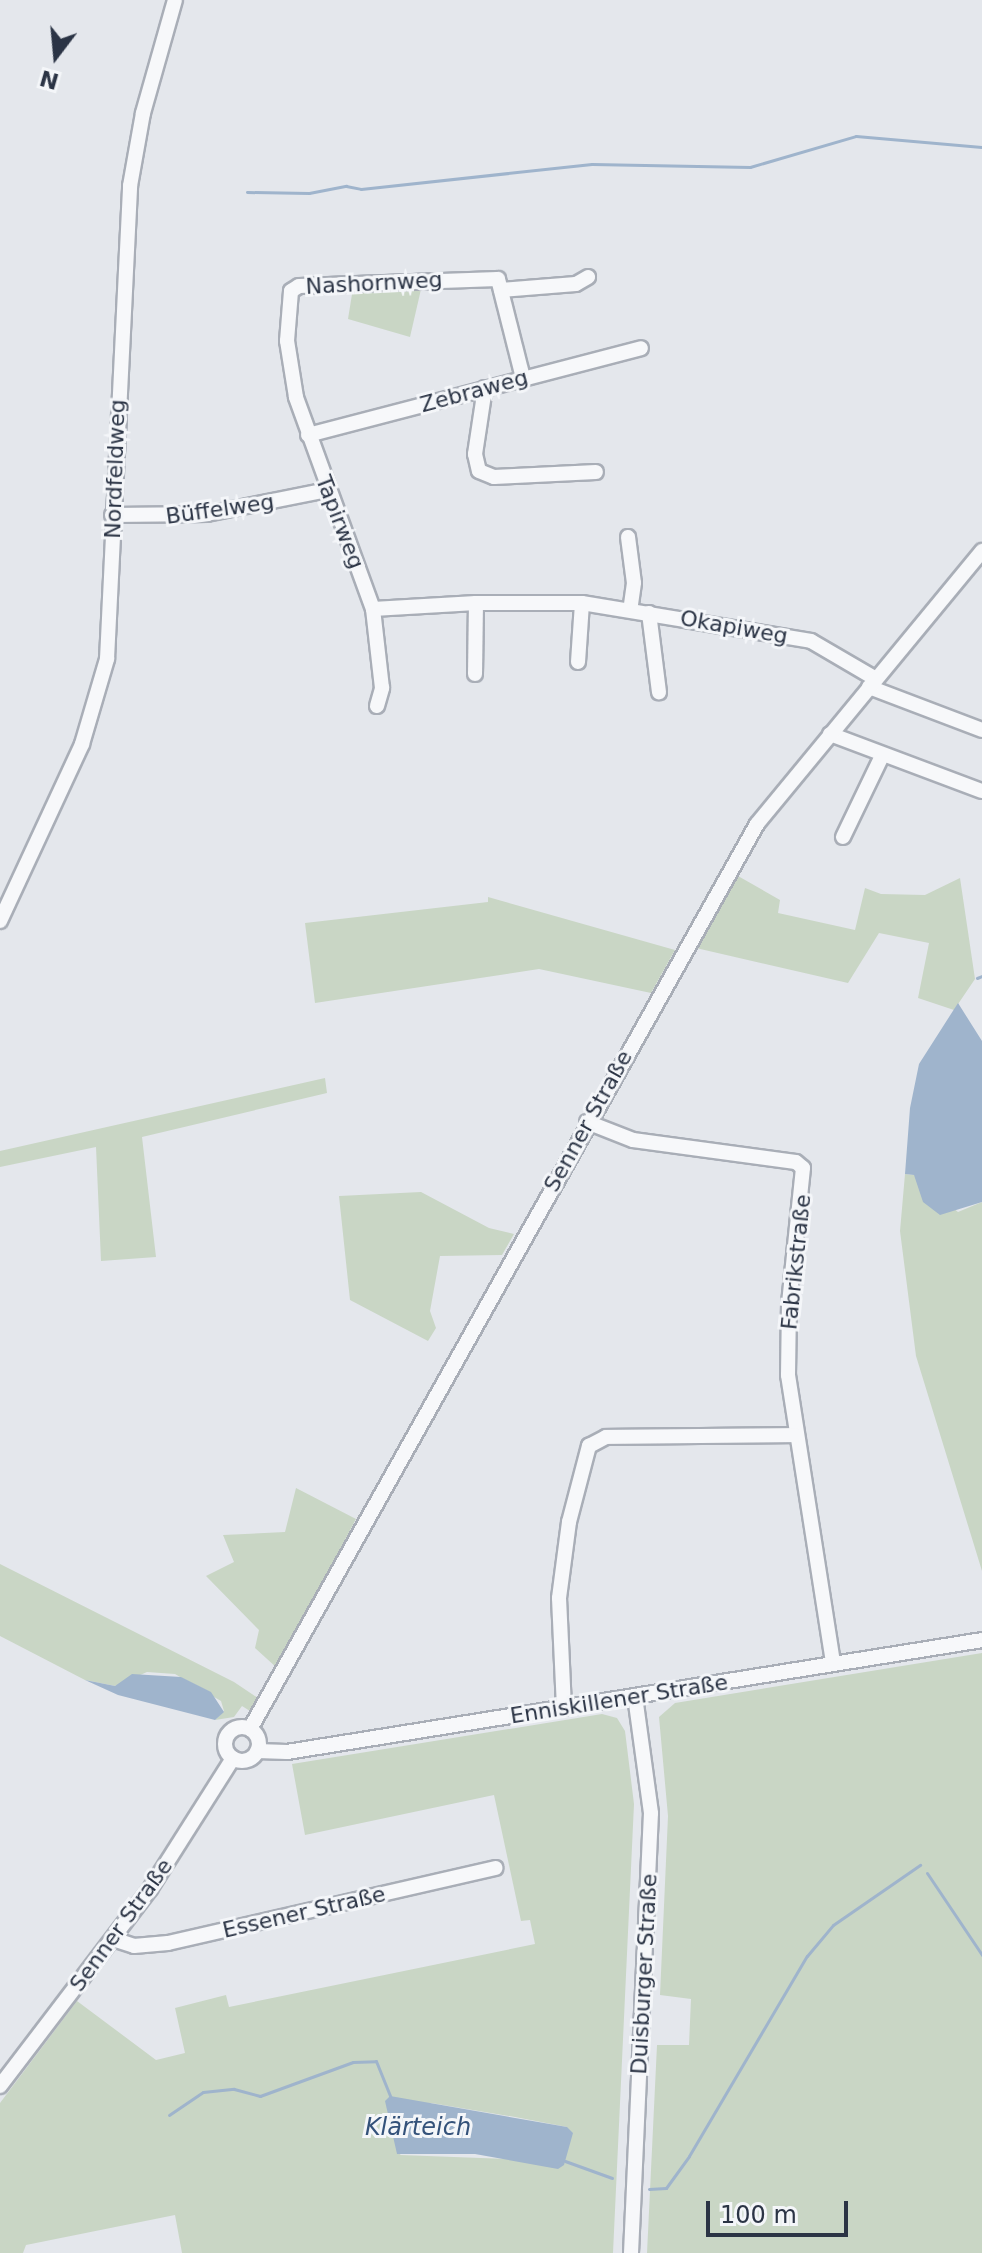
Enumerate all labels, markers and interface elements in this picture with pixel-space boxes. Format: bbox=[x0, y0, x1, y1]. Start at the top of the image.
north arrow bbox=[16, 16, 96, 96]
text: N bbox=[37, 65, 62, 94]
street label: Nashornweg bbox=[305, 266, 443, 300]
street label: Zebraweg bbox=[417, 364, 531, 418]
street label: Nordfeldweg bbox=[99, 399, 131, 539]
street label: Tapirweg bbox=[310, 472, 370, 572]
street label: Büffelweg bbox=[164, 488, 276, 530]
street label: Okapiweg bbox=[678, 605, 790, 649]
street label: Senner Straße bbox=[538, 1046, 638, 1196]
street label: Fabrikstraße bbox=[776, 1193, 816, 1331]
street label: Enniskillener Straße bbox=[508, 1669, 730, 1729]
street label: Senner Straße bbox=[64, 1854, 178, 1996]
street label: Duisburger Straße bbox=[626, 1873, 662, 2075]
street label: Essener Straße bbox=[220, 1880, 388, 1944]
water label: Klärteich bbox=[365, 2114, 471, 2142]
scale bar bbox=[710, 2185, 852, 2235]
text: 100 m bbox=[720, 2201, 797, 2229]

